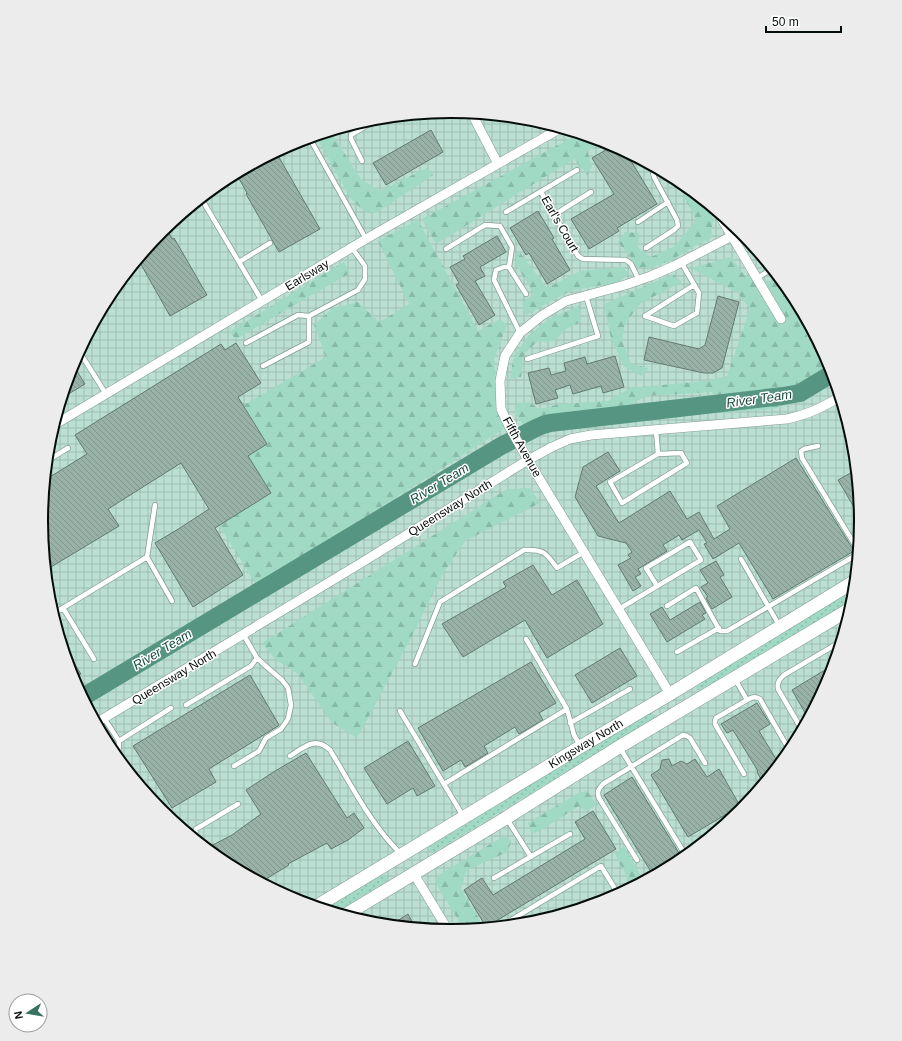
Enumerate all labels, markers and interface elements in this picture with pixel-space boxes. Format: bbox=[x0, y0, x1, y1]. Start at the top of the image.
scale bar bbox=[766, 8, 841, 34]
text: 50 m bbox=[772, 15, 799, 29]
street label: Earl's Court bbox=[538, 194, 582, 255]
street label: Earlsway bbox=[283, 256, 331, 294]
water label: River Team bbox=[725, 386, 793, 411]
street label: Fifth Avenue bbox=[500, 415, 544, 480]
water label: River Team bbox=[407, 460, 472, 507]
street label: Queensway North bbox=[406, 477, 494, 539]
water label: River Team bbox=[130, 626, 195, 673]
street label: Queensway North bbox=[129, 646, 219, 708]
street label: Kingsway North bbox=[546, 716, 626, 771]
north arrow bbox=[8, 993, 48, 1033]
text: N bbox=[12, 1010, 25, 1020]

